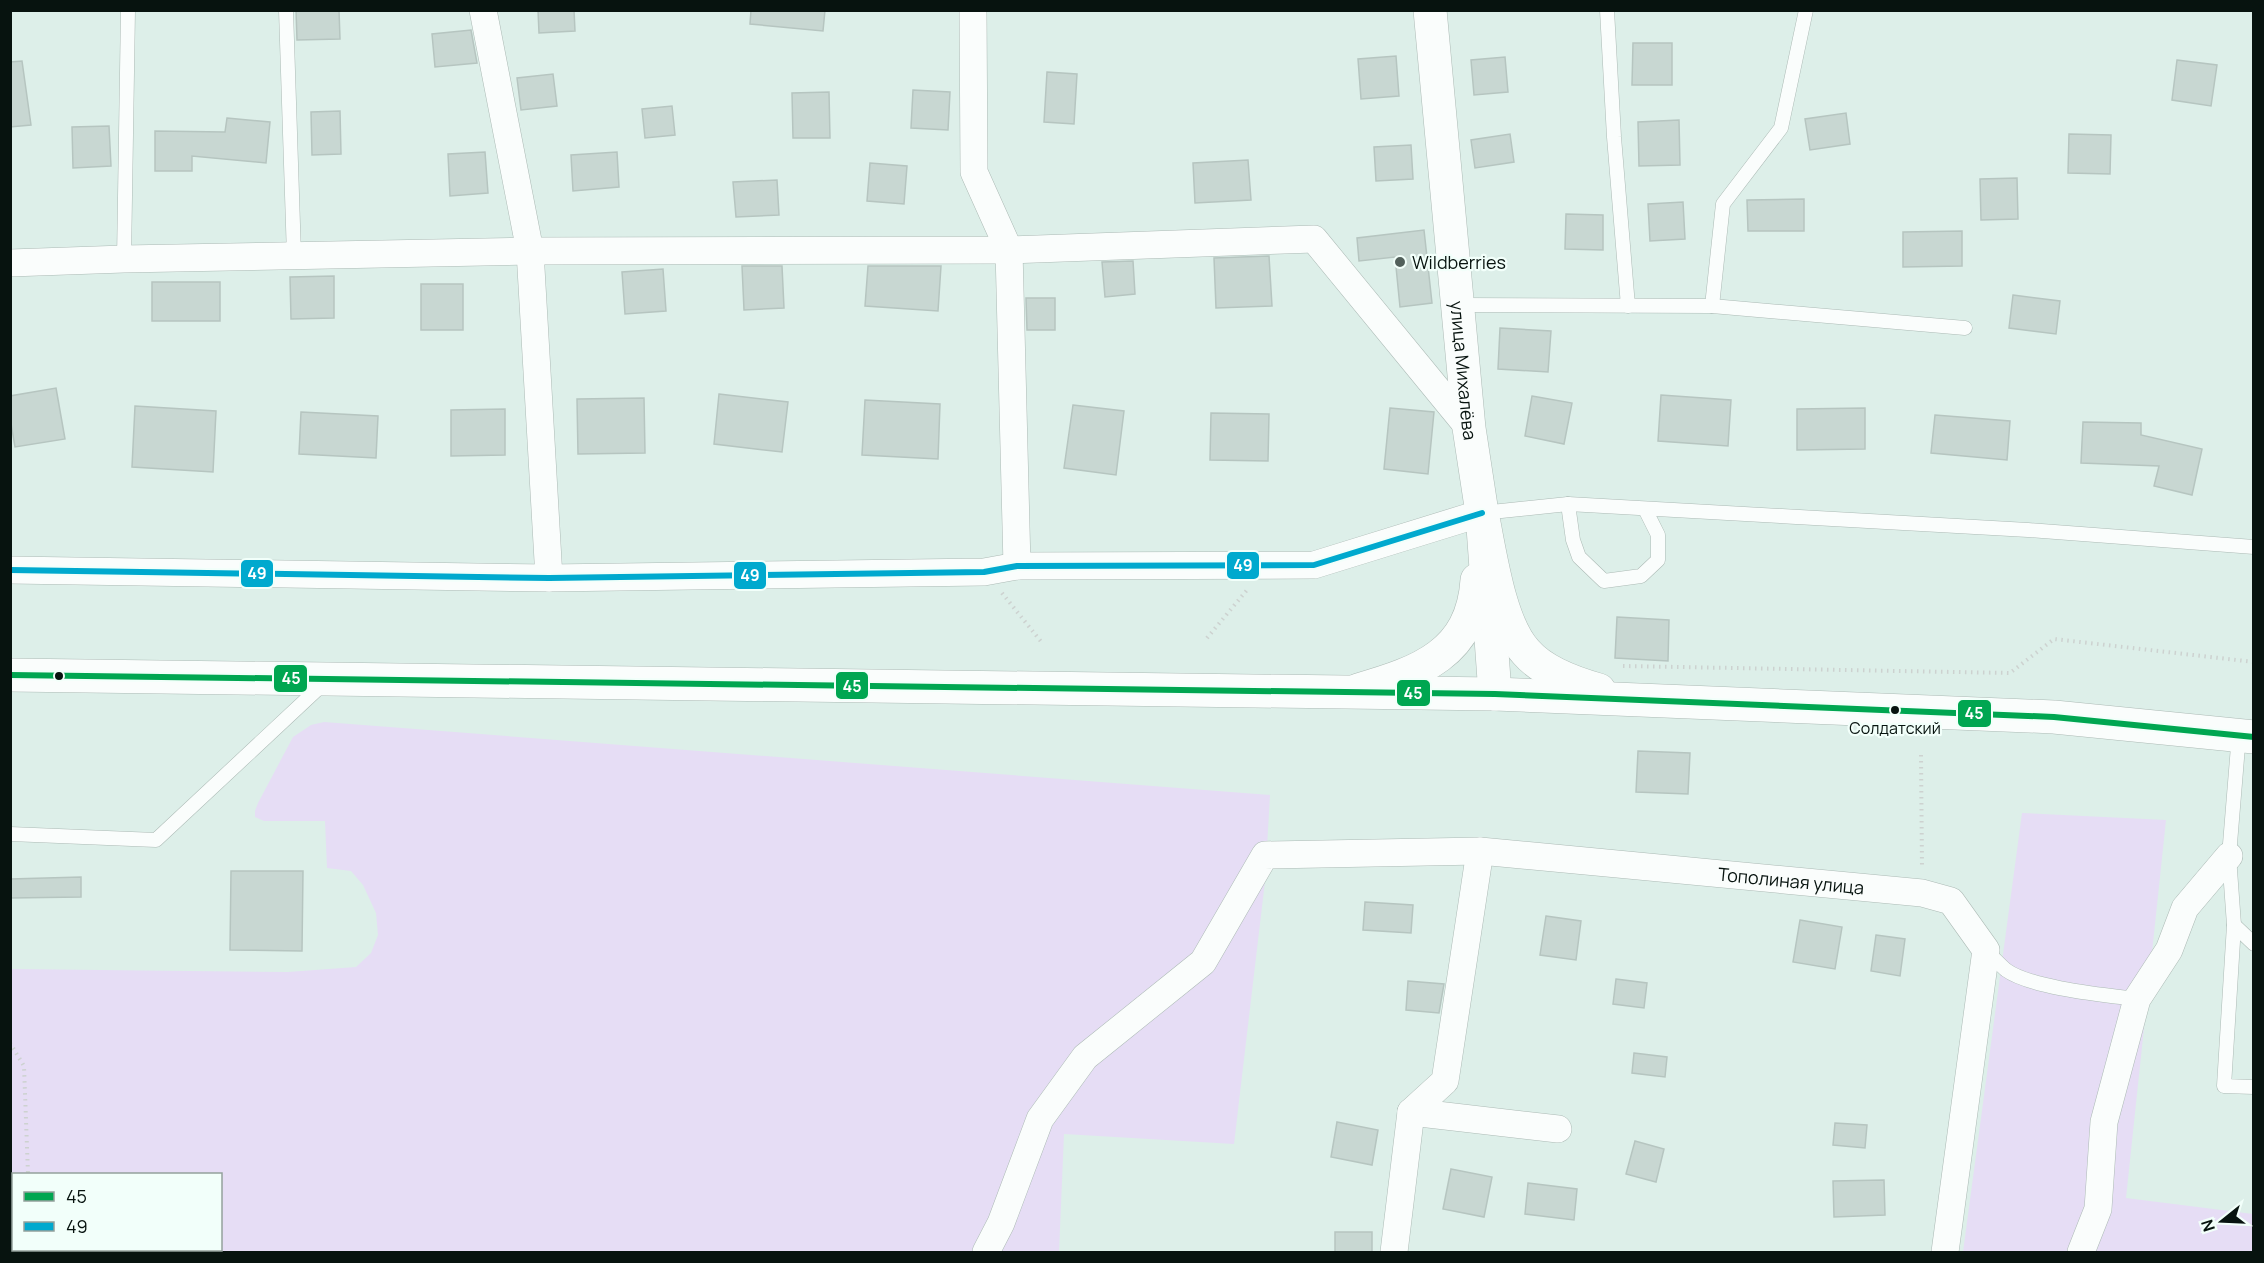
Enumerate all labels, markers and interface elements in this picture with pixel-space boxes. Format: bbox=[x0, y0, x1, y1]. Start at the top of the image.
place label: Wildberries bbox=[1412, 250, 1506, 274]
marker: Wildberries bbox=[1393, 255, 1407, 269]
street label: улица Михалёва bbox=[1445, 300, 1483, 442]
line badge: 49 bbox=[1226, 551, 1260, 580]
text: 49 bbox=[1233, 554, 1253, 576]
line badge: 49 bbox=[240, 559, 274, 588]
line badge: 49 bbox=[733, 561, 767, 590]
text: 49 bbox=[247, 562, 267, 584]
text: 49 bbox=[740, 564, 760, 586]
line badge: 45 bbox=[273, 664, 308, 693]
text: 45 bbox=[281, 667, 301, 689]
unlabelled marker bbox=[53, 670, 65, 682]
line badge: 45 bbox=[835, 671, 869, 700]
text: 45 bbox=[842, 675, 862, 697]
line badge: 45 bbox=[1396, 679, 1431, 707]
text: 45 bbox=[1403, 682, 1423, 704]
line badge: 45 bbox=[1957, 699, 1992, 728]
text: 45 bbox=[1964, 702, 1984, 724]
marker: Солдатский bbox=[1889, 704, 1901, 716]
place label: Солдатский bbox=[1849, 717, 1941, 739]
street label: Тополиная улица bbox=[1717, 862, 1865, 899]
legend bbox=[12, 1173, 222, 1251]
text: 45 bbox=[66, 1184, 87, 1208]
north arrow bbox=[2192, 1191, 2252, 1251]
text: 49 bbox=[66, 1214, 88, 1238]
text: N bbox=[2195, 1217, 2220, 1235]

